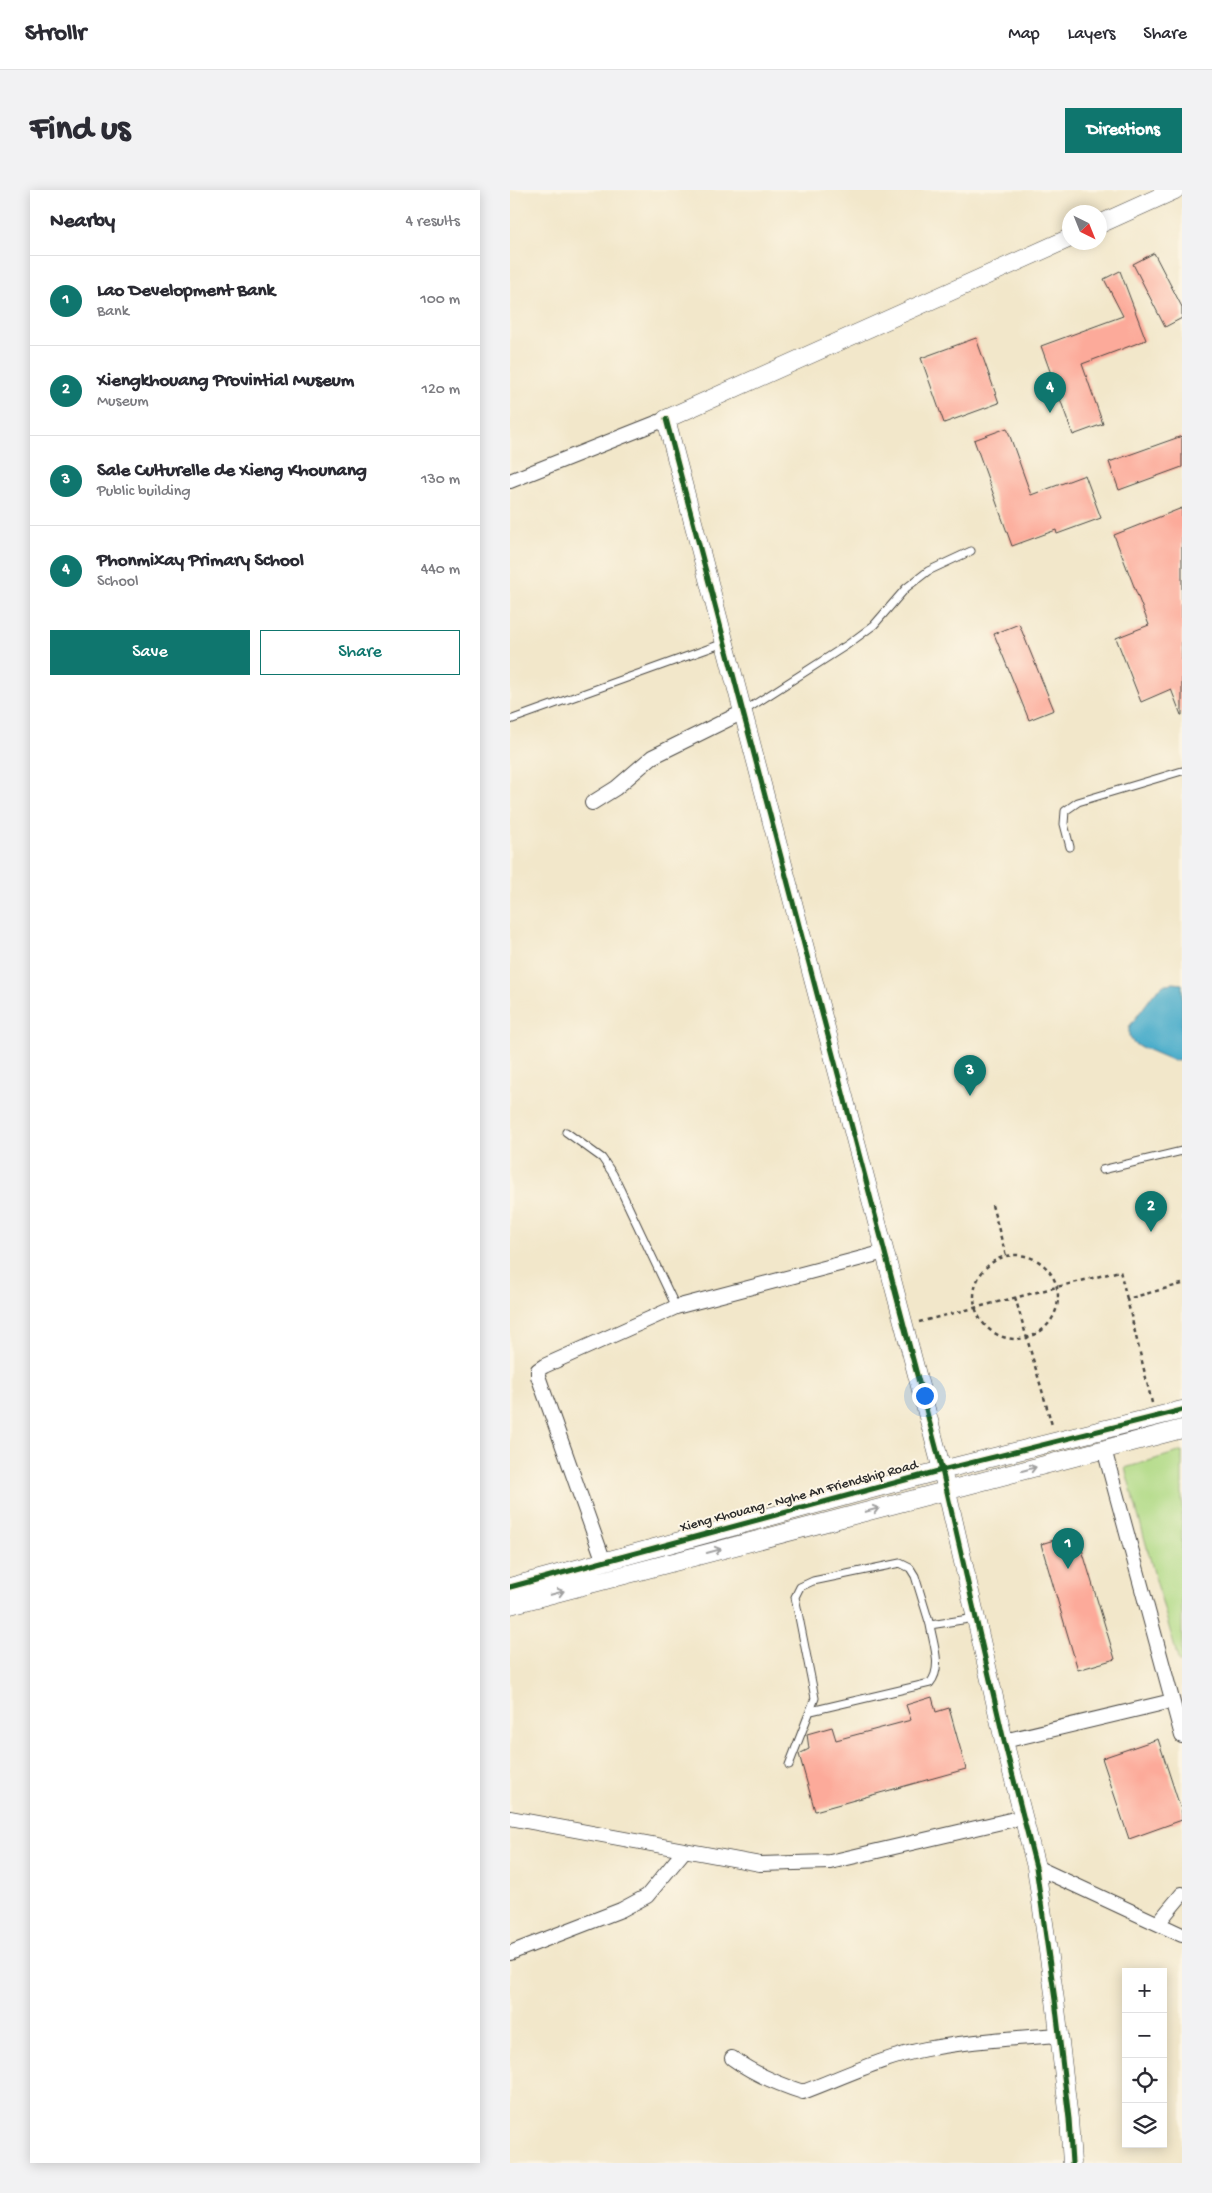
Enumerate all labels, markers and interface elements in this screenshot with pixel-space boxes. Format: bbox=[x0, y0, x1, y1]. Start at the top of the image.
text: Strollr bbox=[25, 20, 86, 49]
text: Map bbox=[1008, 24, 1040, 45]
text: Layers bbox=[1068, 24, 1115, 45]
text: Share bbox=[1143, 24, 1187, 45]
button: Directions bbox=[1065, 108, 1182, 153]
text: Find us bbox=[30, 110, 130, 151]
north arrow bbox=[1062, 205, 1107, 250]
text: Nearby bbox=[50, 210, 115, 235]
text: 4 results bbox=[405, 213, 460, 232]
text: Lao Development Bank bbox=[97, 280, 275, 303]
text: 1 bbox=[63, 291, 69, 310]
text: 100 m bbox=[420, 291, 460, 310]
text: Bank bbox=[97, 303, 129, 322]
text: Xiengkhouang Provintial Museum bbox=[97, 370, 354, 393]
pin: 4 bbox=[1034, 372, 1066, 413]
text: 2 bbox=[62, 381, 70, 400]
text: 120 m bbox=[421, 381, 460, 400]
text: Museum bbox=[97, 393, 149, 412]
text: Sale Culturelle de Xieng Khounang bbox=[97, 460, 367, 483]
text: 3 bbox=[62, 471, 70, 490]
text: 130 m bbox=[421, 471, 460, 490]
text: Public building bbox=[97, 483, 191, 502]
text: Phonmixay Primary School bbox=[97, 550, 304, 573]
text: 4 bbox=[62, 561, 70, 580]
text: 440 m bbox=[421, 561, 460, 580]
text: School bbox=[97, 573, 139, 592]
button: Save bbox=[50, 630, 250, 675]
button: Share bbox=[260, 630, 460, 675]
pin: 3 bbox=[954, 1055, 986, 1096]
pin: 2 bbox=[1135, 1191, 1167, 1232]
your location bbox=[912, 1383, 938, 1409]
street label: Xieng Khouang - Nghe An Friendship Road bbox=[677, 1457, 921, 1537]
one-way arrow bbox=[1020, 1464, 1036, 1473]
one-way arrow bbox=[863, 1505, 879, 1514]
pin: 1 bbox=[1052, 1528, 1084, 1569]
one-way arrow bbox=[706, 1546, 722, 1556]
one-way arrow bbox=[549, 1587, 565, 1597]
map controls bbox=[1122, 1968, 1167, 2148]
button: + bbox=[1122, 1968, 1167, 2013]
button: − bbox=[1122, 2013, 1167, 2058]
button: locate bbox=[1122, 2058, 1167, 2103]
button: layers bbox=[1122, 2103, 1167, 2148]

